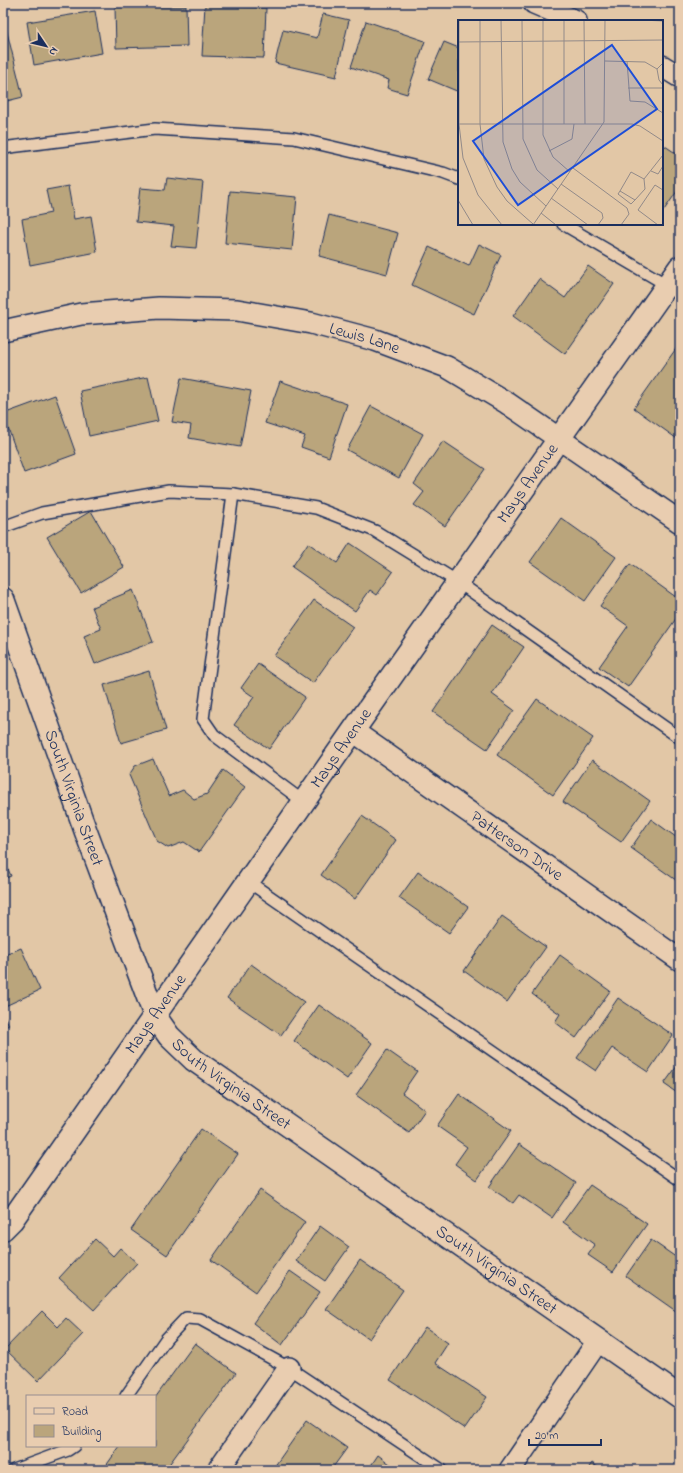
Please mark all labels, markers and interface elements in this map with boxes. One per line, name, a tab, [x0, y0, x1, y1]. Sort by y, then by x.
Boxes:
inset map	[458, 20, 663, 225]
north arrow	[26, 26, 66, 66]
text: N	[45, 44, 62, 59]
street label: Lewis Lane	[327, 316, 404, 361]
street label: Mays Avenue	[491, 438, 565, 528]
street label: Mays Avenue	[304, 703, 378, 793]
street label: South Virginia Street	[38, 726, 110, 870]
street label: Patterson Drive	[465, 805, 569, 887]
street label: Mays Avenue	[119, 968, 193, 1059]
street label: South Virginia Street	[165, 1032, 296, 1136]
street label: South Virginia Street	[431, 1219, 563, 1321]
legend	[26, 1395, 156, 1447]
text: Road	[62, 1403, 88, 1421]
scale bar	[529, 1421, 601, 1447]
text: Building	[61, 1423, 101, 1442]
text: 20 m	[535, 1427, 558, 1445]

